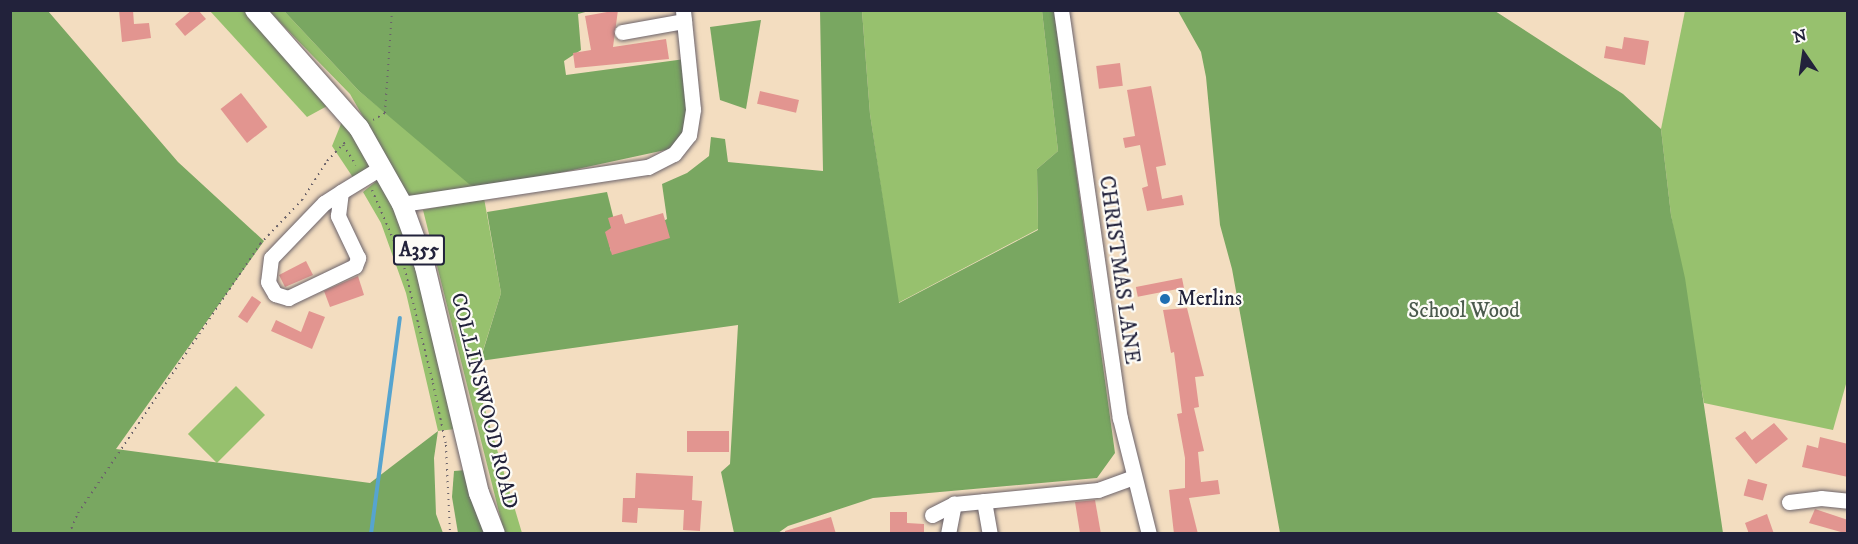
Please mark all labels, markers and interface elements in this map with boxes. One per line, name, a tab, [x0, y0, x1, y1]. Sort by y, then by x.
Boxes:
north arrow	[1774, 24, 1834, 84]
text: N	[1791, 25, 1809, 48]
street label: CHRISTMAS LANE	[1093, 174, 1145, 366]
road number: A355	[392, 233, 446, 267]
place label: Merlins	[1177, 286, 1242, 312]
street label: COLLINSWOOD ROAD	[445, 290, 523, 512]
marker: Merlins	[1158, 292, 1172, 306]
park label: School Wood	[1408, 298, 1520, 324]

